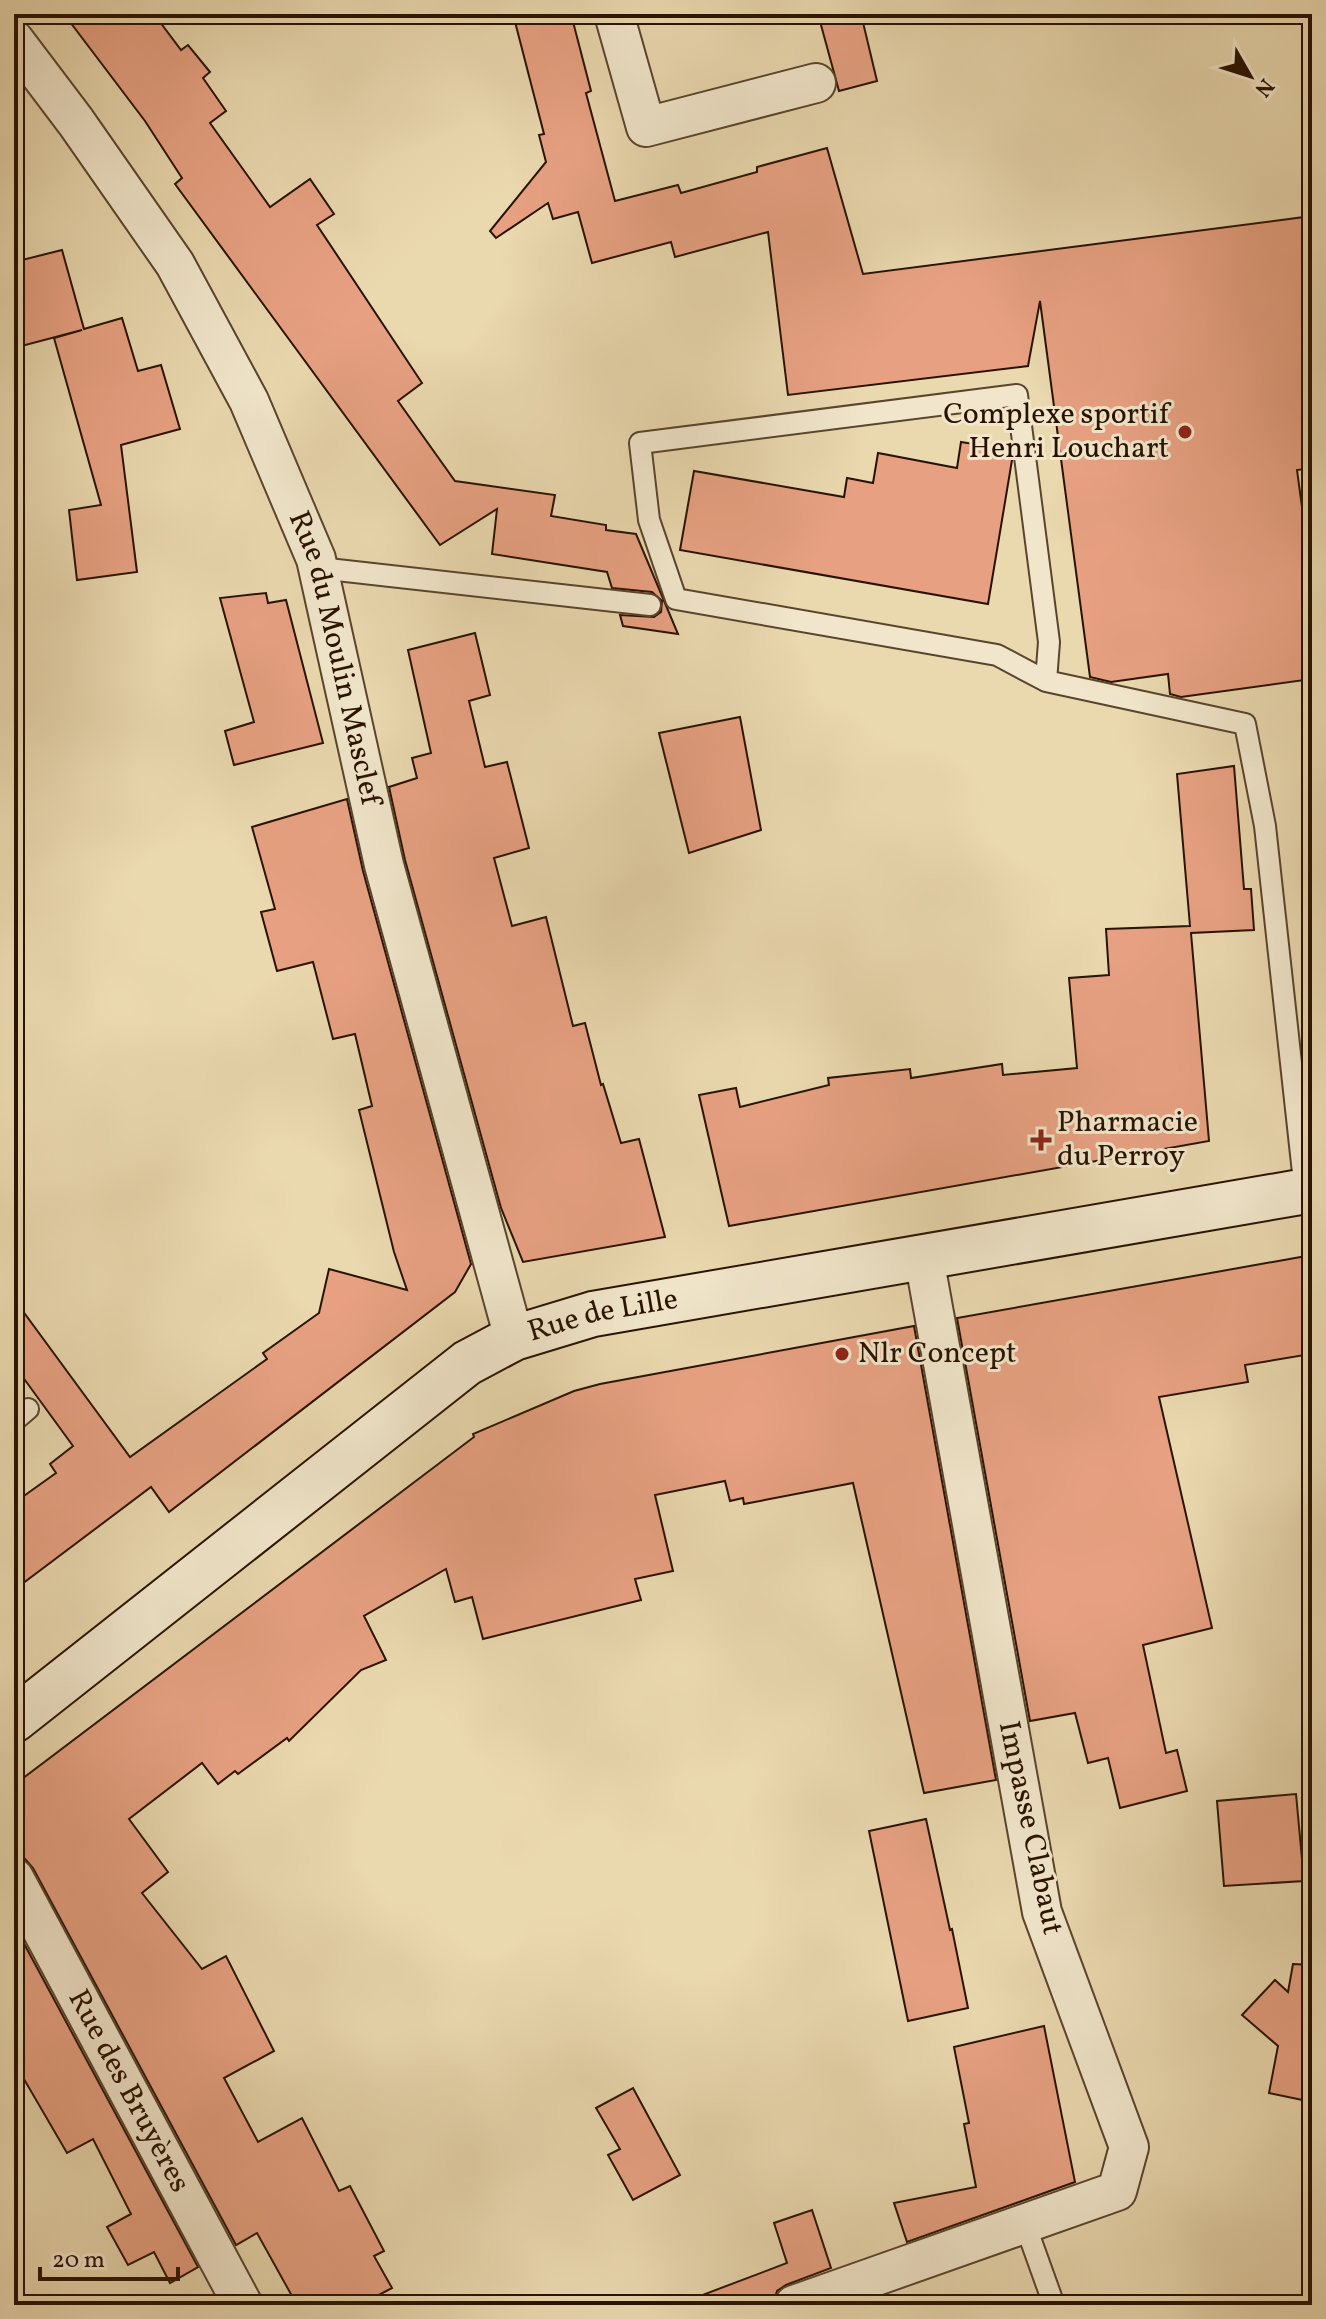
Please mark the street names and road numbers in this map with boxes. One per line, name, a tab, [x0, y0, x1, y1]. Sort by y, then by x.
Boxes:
street label: Rue du Moulin Masclef	[277, 505, 392, 812]
street label: Rue de Lille	[523, 1279, 681, 1354]
street label: Impasse Clabaut	[987, 1717, 1073, 1939]
street label: Rue des Bruyères	[57, 1982, 200, 2200]

